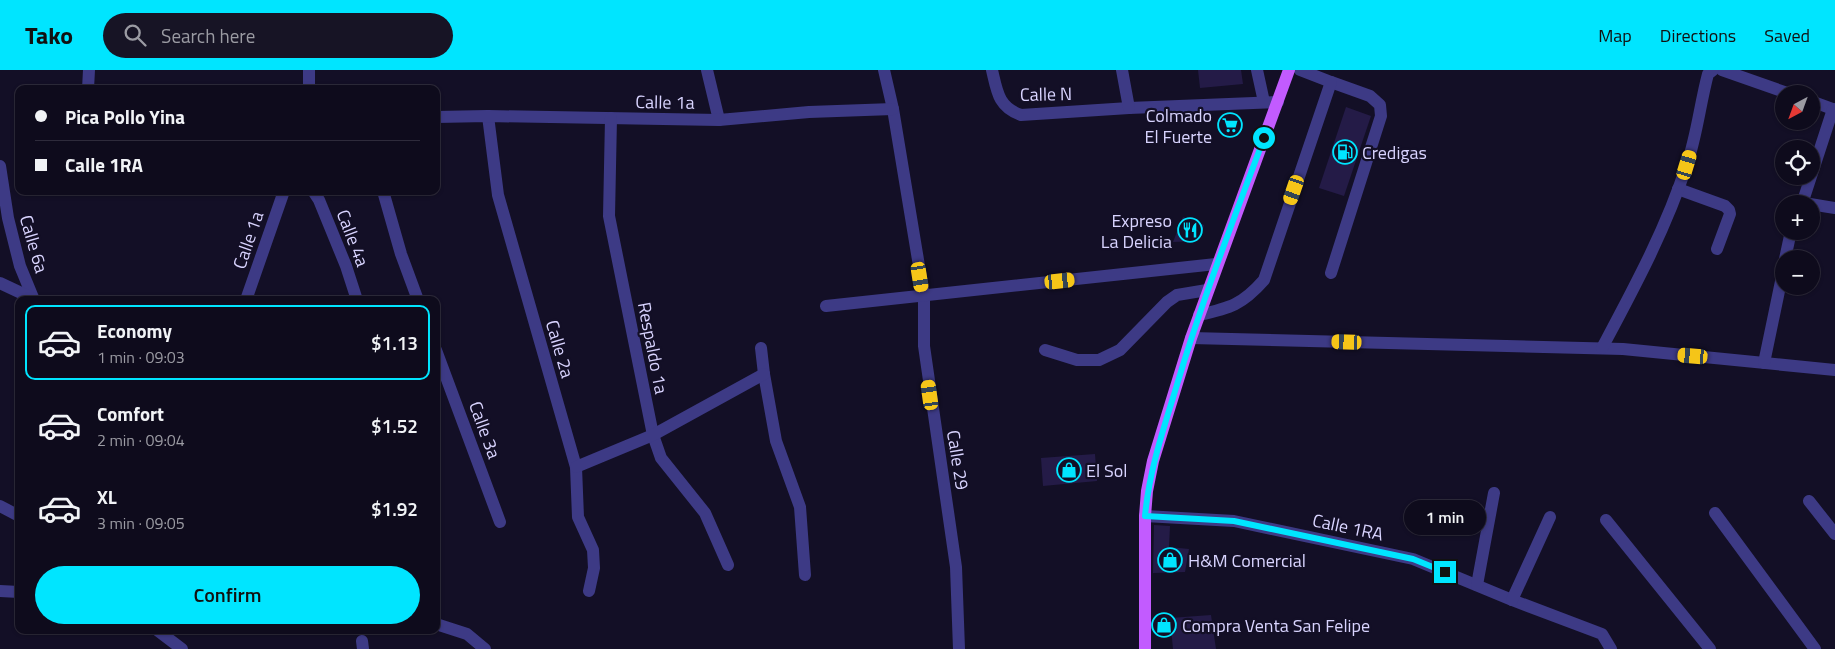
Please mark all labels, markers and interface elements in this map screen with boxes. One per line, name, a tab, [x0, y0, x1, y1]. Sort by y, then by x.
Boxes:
search box	[103, 13, 453, 58]
text: Tako	[25, 17, 73, 53]
icon: search	[121, 21, 149, 49]
text: Search here	[161, 21, 255, 50]
text: Map	[1598, 22, 1632, 49]
text: Directions	[1660, 22, 1736, 49]
text: Saved	[1764, 22, 1810, 49]
street label: Calle N	[1020, 80, 1072, 108]
north arrow	[1775, 85, 1820, 130]
map controls	[1775, 85, 1820, 295]
street label: Calle 1a	[635, 88, 695, 116]
text: Pica Pollo Yina	[65, 102, 185, 131]
place label: Colmado El Fuerte	[1145, 102, 1212, 150]
supermarket icon: Colmado El Fuerte	[1217, 112, 1243, 138]
route start	[1253, 127, 1275, 149]
fuel station icon: Credigas	[1332, 139, 1358, 165]
place label: Credigas	[1362, 139, 1427, 166]
button: locate	[1775, 140, 1820, 185]
car	[1675, 148, 1698, 182]
text: Calle 1RA	[65, 150, 143, 179]
car	[1282, 173, 1305, 207]
button: +	[1775, 195, 1820, 240]
street label: Calle 4a	[330, 205, 376, 271]
place label: Expreso La Delicia	[1101, 207, 1172, 255]
street label: Calle 1a	[226, 208, 270, 272]
street label: Calle 6a	[13, 212, 55, 276]
restaurant icon: Expreso La Delicia	[1177, 217, 1203, 243]
button: −	[1775, 250, 1820, 295]
car	[910, 261, 929, 293]
car	[1044, 272, 1075, 290]
street label: Respaldo 1a	[631, 300, 675, 396]
text: Economy	[97, 316, 172, 345]
street label: Calle 2a	[539, 317, 581, 381]
icon: car	[37, 320, 82, 365]
text: $1.13	[371, 328, 418, 357]
car	[1331, 334, 1362, 350]
text: 1 min · 09:03	[97, 345, 185, 369]
car	[1677, 347, 1708, 365]
car	[920, 379, 939, 411]
street label: Calle 3a	[462, 398, 508, 462]
text: Comfort	[97, 399, 164, 428]
icon: car	[37, 403, 82, 448]
text: $1.52	[371, 411, 418, 440]
text: 2 min · 09:04	[97, 428, 185, 452]
street label: Calle 29	[940, 428, 976, 492]
shop icon: El Sol	[1056, 457, 1082, 483]
place label: El Sol	[1086, 457, 1128, 484]
text: XL	[97, 482, 117, 511]
icon: car	[37, 486, 82, 531]
text: $1.92	[371, 494, 418, 523]
callout: 1 min	[1404, 500, 1486, 534]
text: 1 min	[1426, 505, 1464, 529]
street label: Calle 1RA	[1310, 506, 1386, 548]
text: 3 min · 09:05	[97, 511, 185, 535]
shop icon: H&M Comercial	[1157, 547, 1183, 573]
place label: H&M Comercial	[1188, 547, 1306, 574]
route end	[1434, 561, 1456, 583]
button: Confirm	[35, 566, 420, 624]
shop icon: Compra Venta San Felipe	[1151, 612, 1177, 638]
place label: Compra Venta San Felipe	[1182, 612, 1370, 639]

